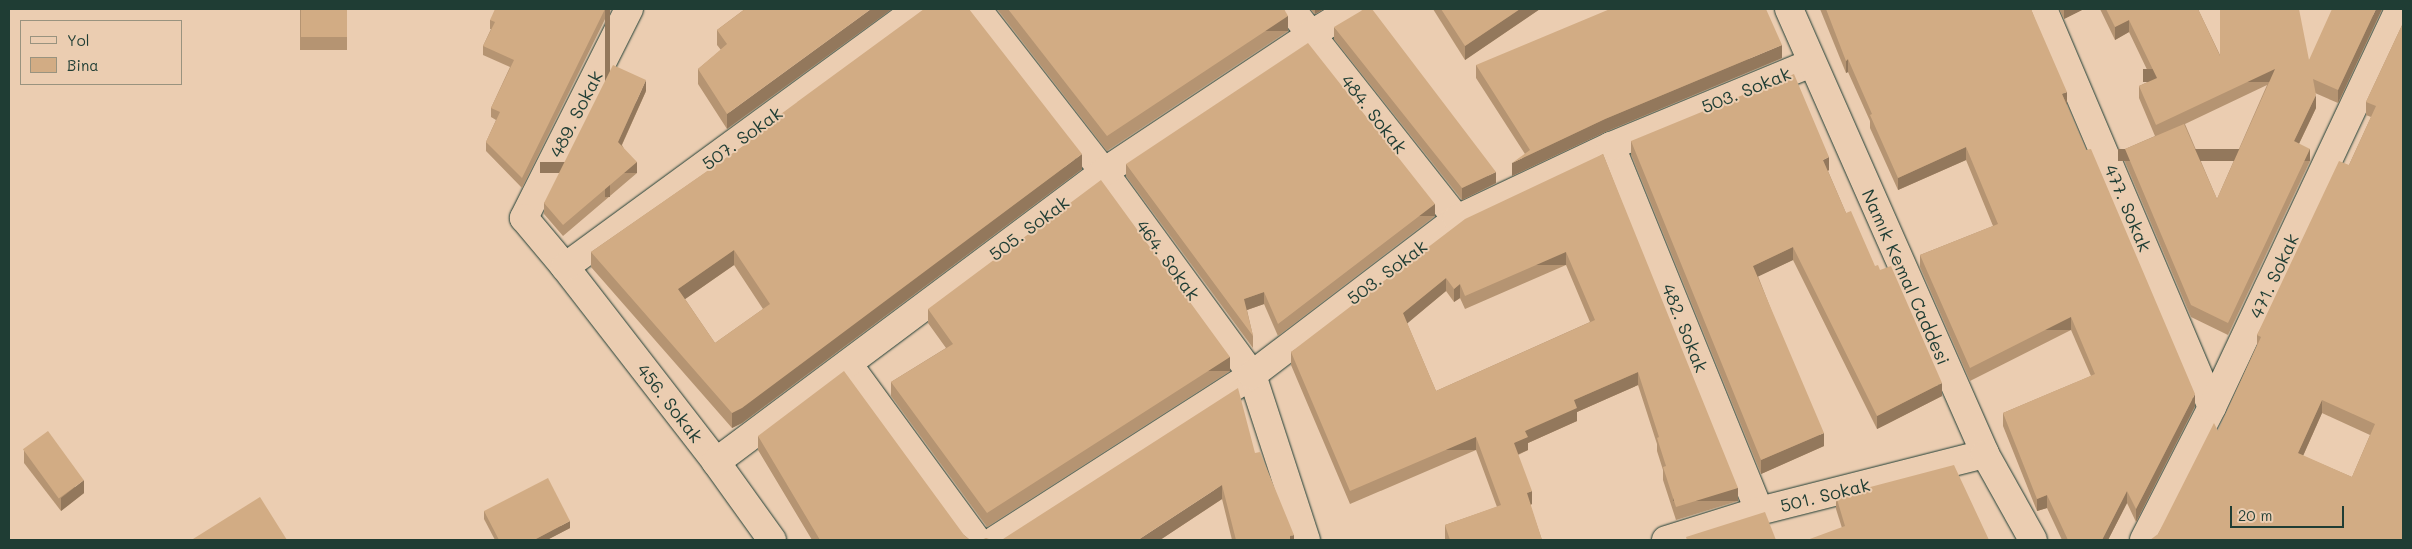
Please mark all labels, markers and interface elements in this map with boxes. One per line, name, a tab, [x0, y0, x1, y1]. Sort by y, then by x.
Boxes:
legend	[20, 20, 182, 85]
text: Yol	[67, 30, 90, 50]
text: Bina	[67, 55, 99, 75]
street label: 503. Sokak	[1698, 62, 1794, 118]
street label: 489. Sokak	[545, 67, 607, 161]
street label: 484. Sokak	[1336, 70, 1412, 158]
street label: 507. Sokak	[698, 102, 786, 174]
street label: 477. Sokak	[2100, 161, 2156, 255]
street label: Namık Kemal Caddesi	[1857, 186, 1955, 368]
street label: 505. Sokak	[985, 191, 1073, 265]
street label: 464. Sokak	[1132, 216, 1204, 304]
street label: 471. Sokak	[2245, 230, 2303, 322]
street label: 503. Sokak	[1343, 235, 1431, 309]
street label: 482. Sokak	[1657, 281, 1713, 375]
street label: 456. Sokak	[633, 359, 707, 447]
street label: 501. Sokak	[1778, 473, 1872, 517]
scale bar	[2232, 496, 2346, 528]
text: 20 m	[2238, 505, 2272, 525]

